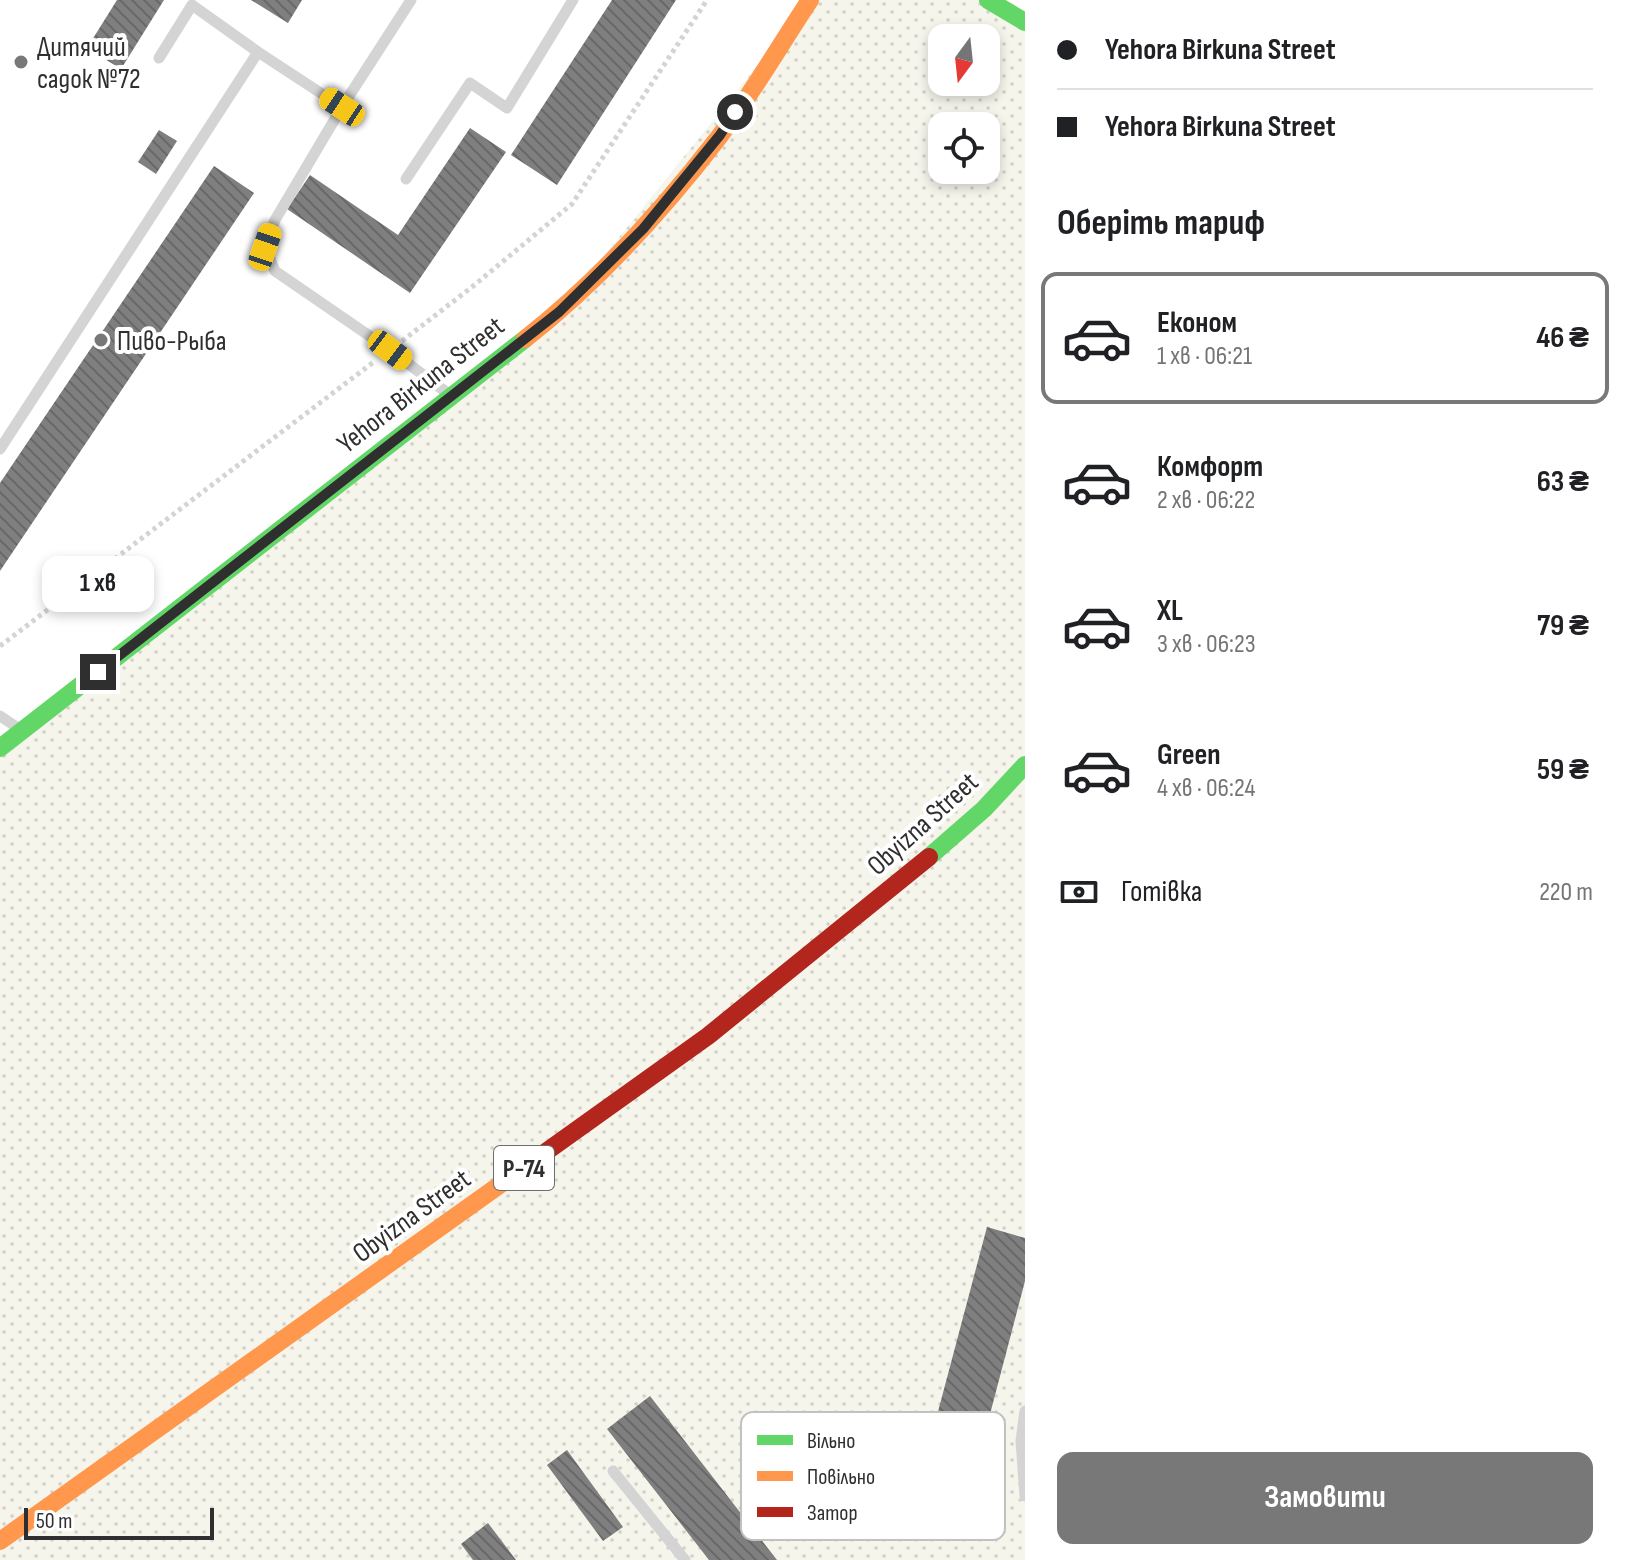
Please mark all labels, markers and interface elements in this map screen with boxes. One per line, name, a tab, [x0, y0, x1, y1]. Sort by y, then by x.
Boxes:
north arrow	[928, 24, 1000, 96]
map controls	[928, 24, 1000, 184]
place label: Дитячий садок №72	[37, 31, 141, 96]
text: Yehora Birkuna Street	[1105, 32, 1336, 68]
marker: Дитячий садок №72	[12, 53, 30, 71]
car	[315, 84, 369, 130]
route start	[717, 94, 753, 130]
text: Yehora Birkuna Street	[1105, 109, 1336, 145]
button: locate	[928, 112, 1000, 184]
text: Оберіть тариф	[1057, 202, 1265, 245]
car	[246, 220, 284, 274]
icon: car	[1061, 302, 1133, 374]
text: Економ	[1157, 305, 1237, 341]
street label: Yehora Birkuna Street	[331, 310, 511, 460]
text: 46 ₴	[1536, 320, 1589, 356]
place label: Пиво-Рыба	[117, 325, 227, 358]
car	[364, 326, 416, 374]
marker: Пиво-Рыба	[92, 331, 110, 349]
text: 1 хв · 06:21	[1157, 341, 1252, 372]
icon: car	[1061, 446, 1133, 518]
text: Комфорт	[1157, 449, 1263, 485]
text: 63 ₴	[1537, 464, 1589, 500]
text: 2 хв · 06:22	[1157, 485, 1255, 516]
callout: 1 хв	[42, 556, 154, 612]
text: 1 хв	[80, 568, 116, 599]
icon: car	[1061, 590, 1133, 662]
text: XL	[1157, 593, 1183, 629]
text: 79 ₴	[1537, 608, 1589, 644]
text: 3 хв · 06:23	[1157, 629, 1256, 660]
route end	[80, 654, 116, 690]
icon: car	[1061, 734, 1133, 806]
text: Green	[1157, 737, 1221, 773]
text: 59 ₴	[1537, 752, 1589, 788]
street label: Obyizna Street	[861, 766, 985, 882]
text: 4 хв · 06:24	[1157, 773, 1255, 804]
icon: cash	[1057, 870, 1101, 914]
text: Готівка	[1121, 874, 1202, 910]
text: 220 m	[1539, 877, 1593, 908]
road number: Р-74	[494, 1146, 554, 1190]
street label: Obyizna Street	[347, 1162, 477, 1270]
legend	[741, 1412, 1005, 1540]
text: Вільно	[807, 1428, 855, 1455]
button: Замовити	[1057, 1452, 1593, 1544]
text: Повільно	[807, 1464, 875, 1491]
text: Затор	[807, 1500, 858, 1527]
scale bar	[24, 1504, 214, 1540]
text: 50 m	[36, 1508, 72, 1535]

